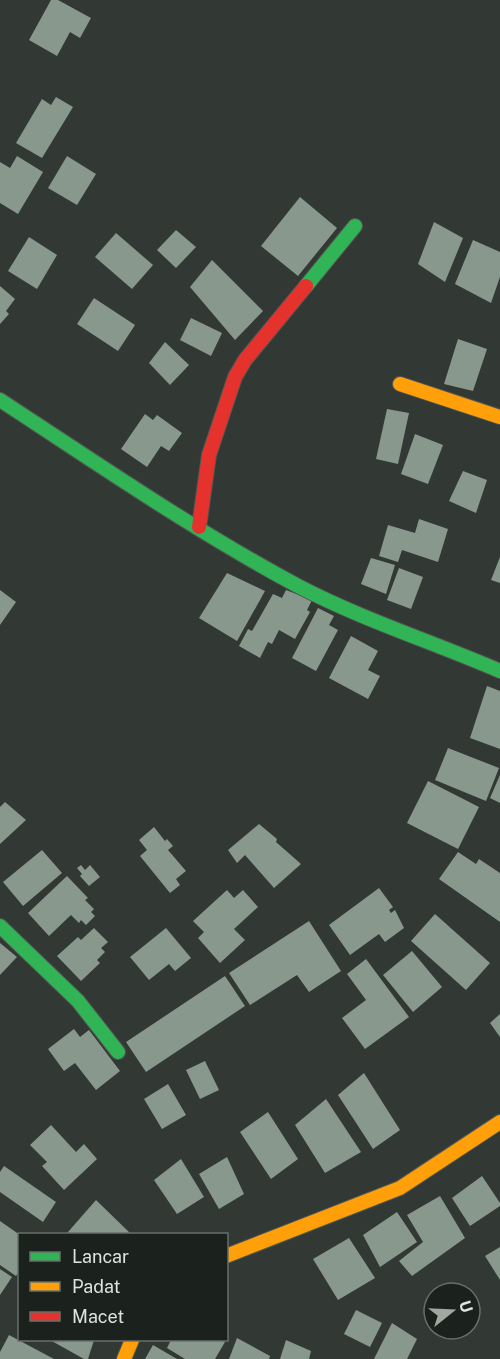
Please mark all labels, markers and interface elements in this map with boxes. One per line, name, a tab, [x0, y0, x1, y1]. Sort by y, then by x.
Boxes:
legend	[18, 1233, 228, 1341]
text: Lancar	[72, 1246, 129, 1267]
text: Padat	[72, 1276, 121, 1297]
north arrow	[422, 1281, 482, 1341]
text: U	[455, 1298, 477, 1315]
text: Macet	[72, 1306, 124, 1327]

